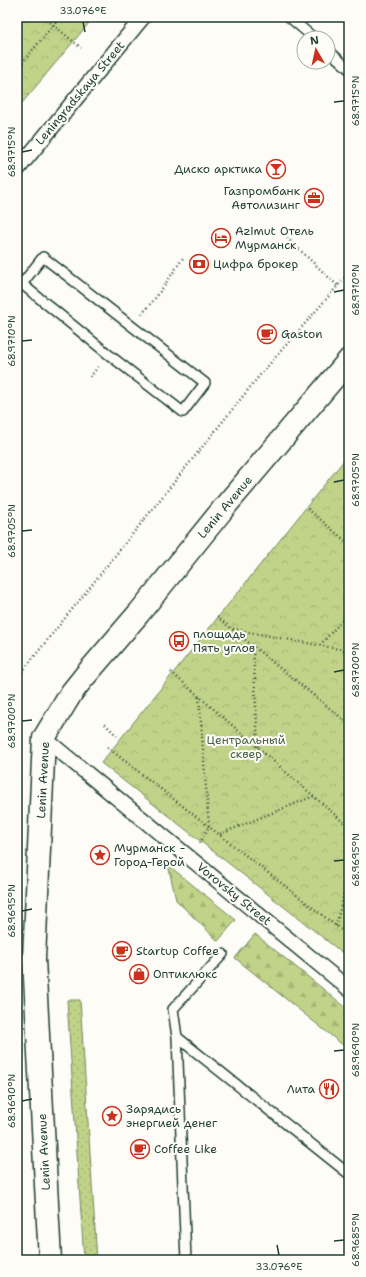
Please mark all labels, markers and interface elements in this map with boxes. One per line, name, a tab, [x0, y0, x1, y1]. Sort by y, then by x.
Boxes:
text: 33.076°E	[60, 4, 106, 17]
north arrow	[296, 30, 336, 70]
text: N	[309, 32, 320, 49]
street label: Leningradskaya Street	[32, 38, 128, 148]
text: 68.9715°N	[349, 76, 362, 126]
text: 68.9715°N	[5, 127, 18, 177]
bar icon: Диско арктика	[265, 158, 287, 180]
place label: Диско арктика	[174, 161, 263, 177]
place label: Газпромбанк Автолизинг	[224, 183, 301, 213]
office icon: Газпромбанк Автолизинг	[303, 187, 325, 209]
place label: Azimut Отель Мурманск	[235, 223, 314, 253]
hotel icon: Azimut Отель Мурманск	[210, 227, 232, 249]
bank icon: Цифра брокер	[188, 253, 210, 275]
place label: Цифра брокер	[213, 256, 298, 272]
text: 68.9710°N	[349, 264, 362, 316]
text: 68.9710°N	[5, 315, 18, 367]
cafe icon: Gaston	[256, 323, 278, 345]
place label: Gaston	[281, 326, 323, 342]
text: 68.9705°N	[349, 453, 362, 507]
street label: Lenin Avenue	[194, 472, 256, 542]
text: 68.9705°N	[5, 504, 18, 558]
place label: площадь Пять углов	[193, 626, 255, 656]
bus stop icon: площадь Пять углов	[168, 630, 190, 652]
text: 68.9700°N	[349, 643, 362, 697]
text: 68.9700°N	[5, 694, 18, 748]
park label: Центральный сквер	[206, 732, 286, 762]
street label: Lenin Avenue	[33, 741, 53, 819]
text: 68.9695°N	[349, 833, 362, 887]
place label: Мурманск - Город-Герой	[114, 840, 185, 870]
place icon: Мурманск - Город-Герой	[89, 844, 111, 866]
street label: Vorovsky Street	[193, 859, 275, 929]
text: 68.9695°N	[5, 884, 18, 938]
cafe icon: Startup Coffee	[111, 940, 133, 962]
place label: Startup Coffee	[136, 943, 219, 959]
shop icon: Оптиклюкс	[128, 963, 150, 985]
place label: Оптиклюкс	[153, 966, 217, 982]
text: 68.9690°N	[349, 1023, 362, 1077]
text: 68.9690°N	[5, 1074, 18, 1128]
restaurant icon: Лита	[318, 1078, 340, 1100]
place label: Лита	[287, 1081, 316, 1097]
place label: Зарядись энергией денег	[126, 1101, 218, 1131]
place icon: Зарядись энергией денег	[101, 1105, 123, 1127]
street label: Lenin Avenue	[34, 1113, 54, 1191]
cafe icon: Coffee Like	[129, 1138, 151, 1160]
place label: Coffee Like	[154, 1141, 217, 1157]
text: 68.9685°N	[349, 1213, 362, 1267]
text: 33.076°E	[256, 1260, 302, 1273]

